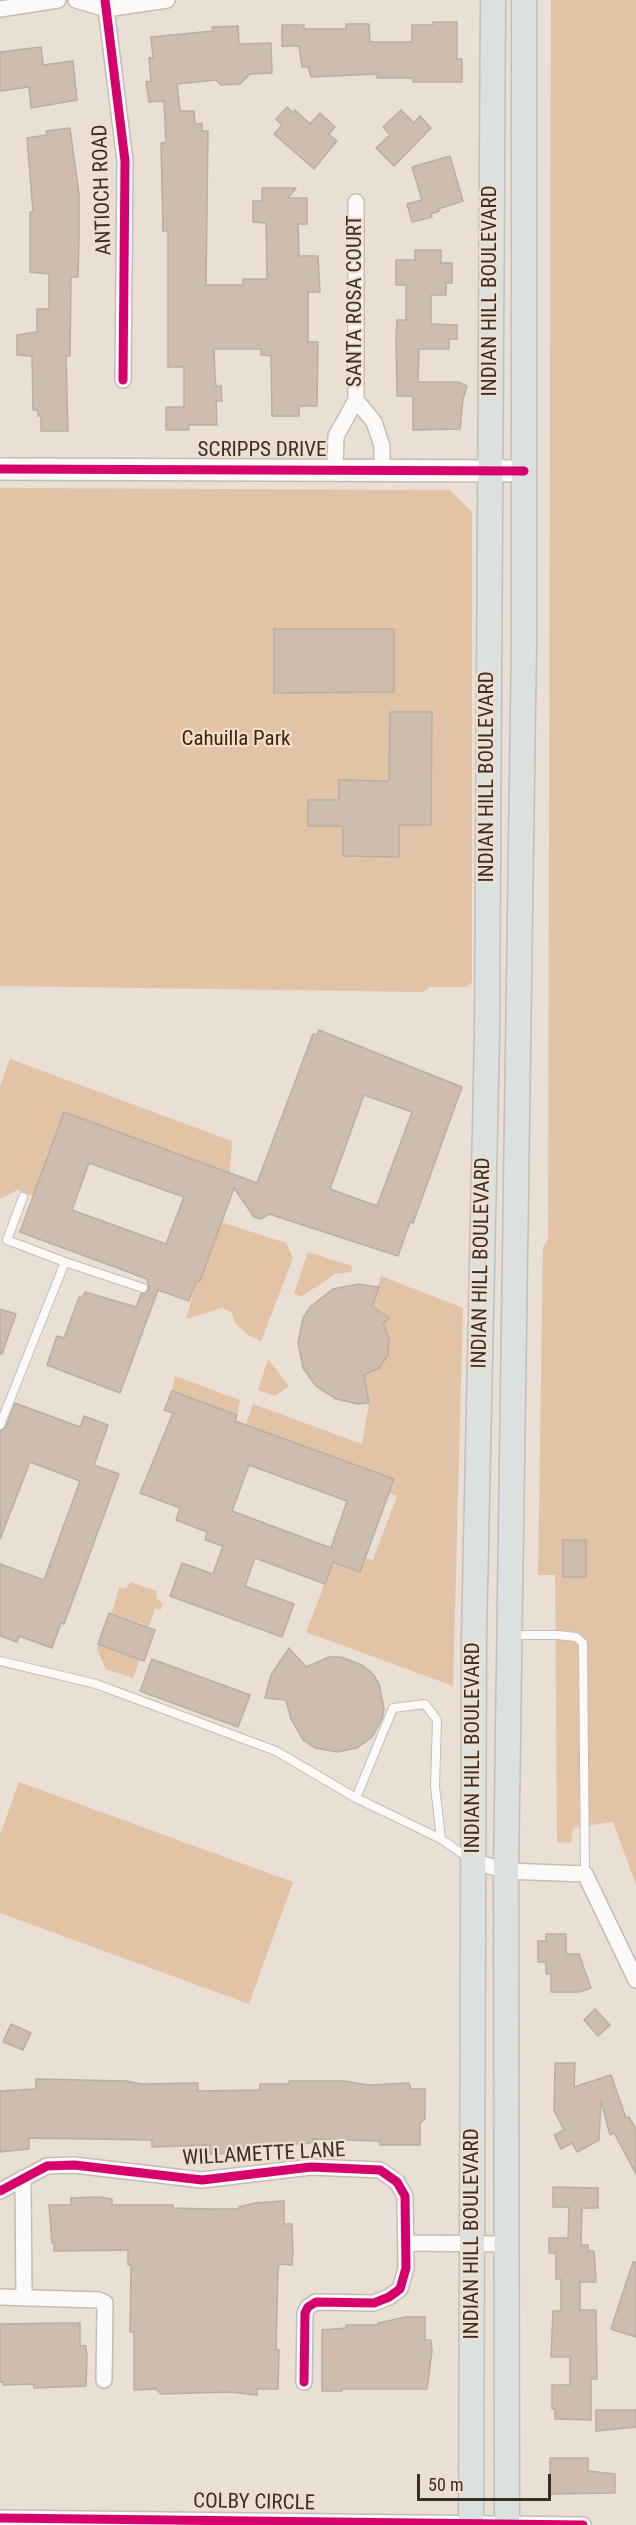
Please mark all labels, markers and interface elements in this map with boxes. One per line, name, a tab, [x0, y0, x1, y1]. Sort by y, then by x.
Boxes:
street label: ANTIOCH ROAD	[88, 124, 118, 256]
street label: INDIAN HILL BOULEVARD	[478, 185, 504, 397]
street label: SANTA ROSA COURT	[343, 215, 369, 387]
street label: SCRIPPS DRIVE	[198, 438, 326, 464]
street label: INDIAN HILL BOULEVARD	[475, 671, 501, 883]
park label: Cahuilla Park	[181, 727, 291, 753]
street label: INDIAN HILL BOULEVARD	[468, 1157, 496, 1369]
street label: INDIAN HILL BOULEVARD	[461, 1642, 487, 1854]
street label: INDIAN HILL BOULEVARD	[460, 2128, 486, 2340]
street label: WILLAMETTE LANE	[182, 2138, 346, 2172]
scale bar	[420, 2462, 554, 2500]
text: 50 m	[428, 2474, 463, 2495]
street label: COLBY CIRCLE	[193, 2489, 315, 2517]

